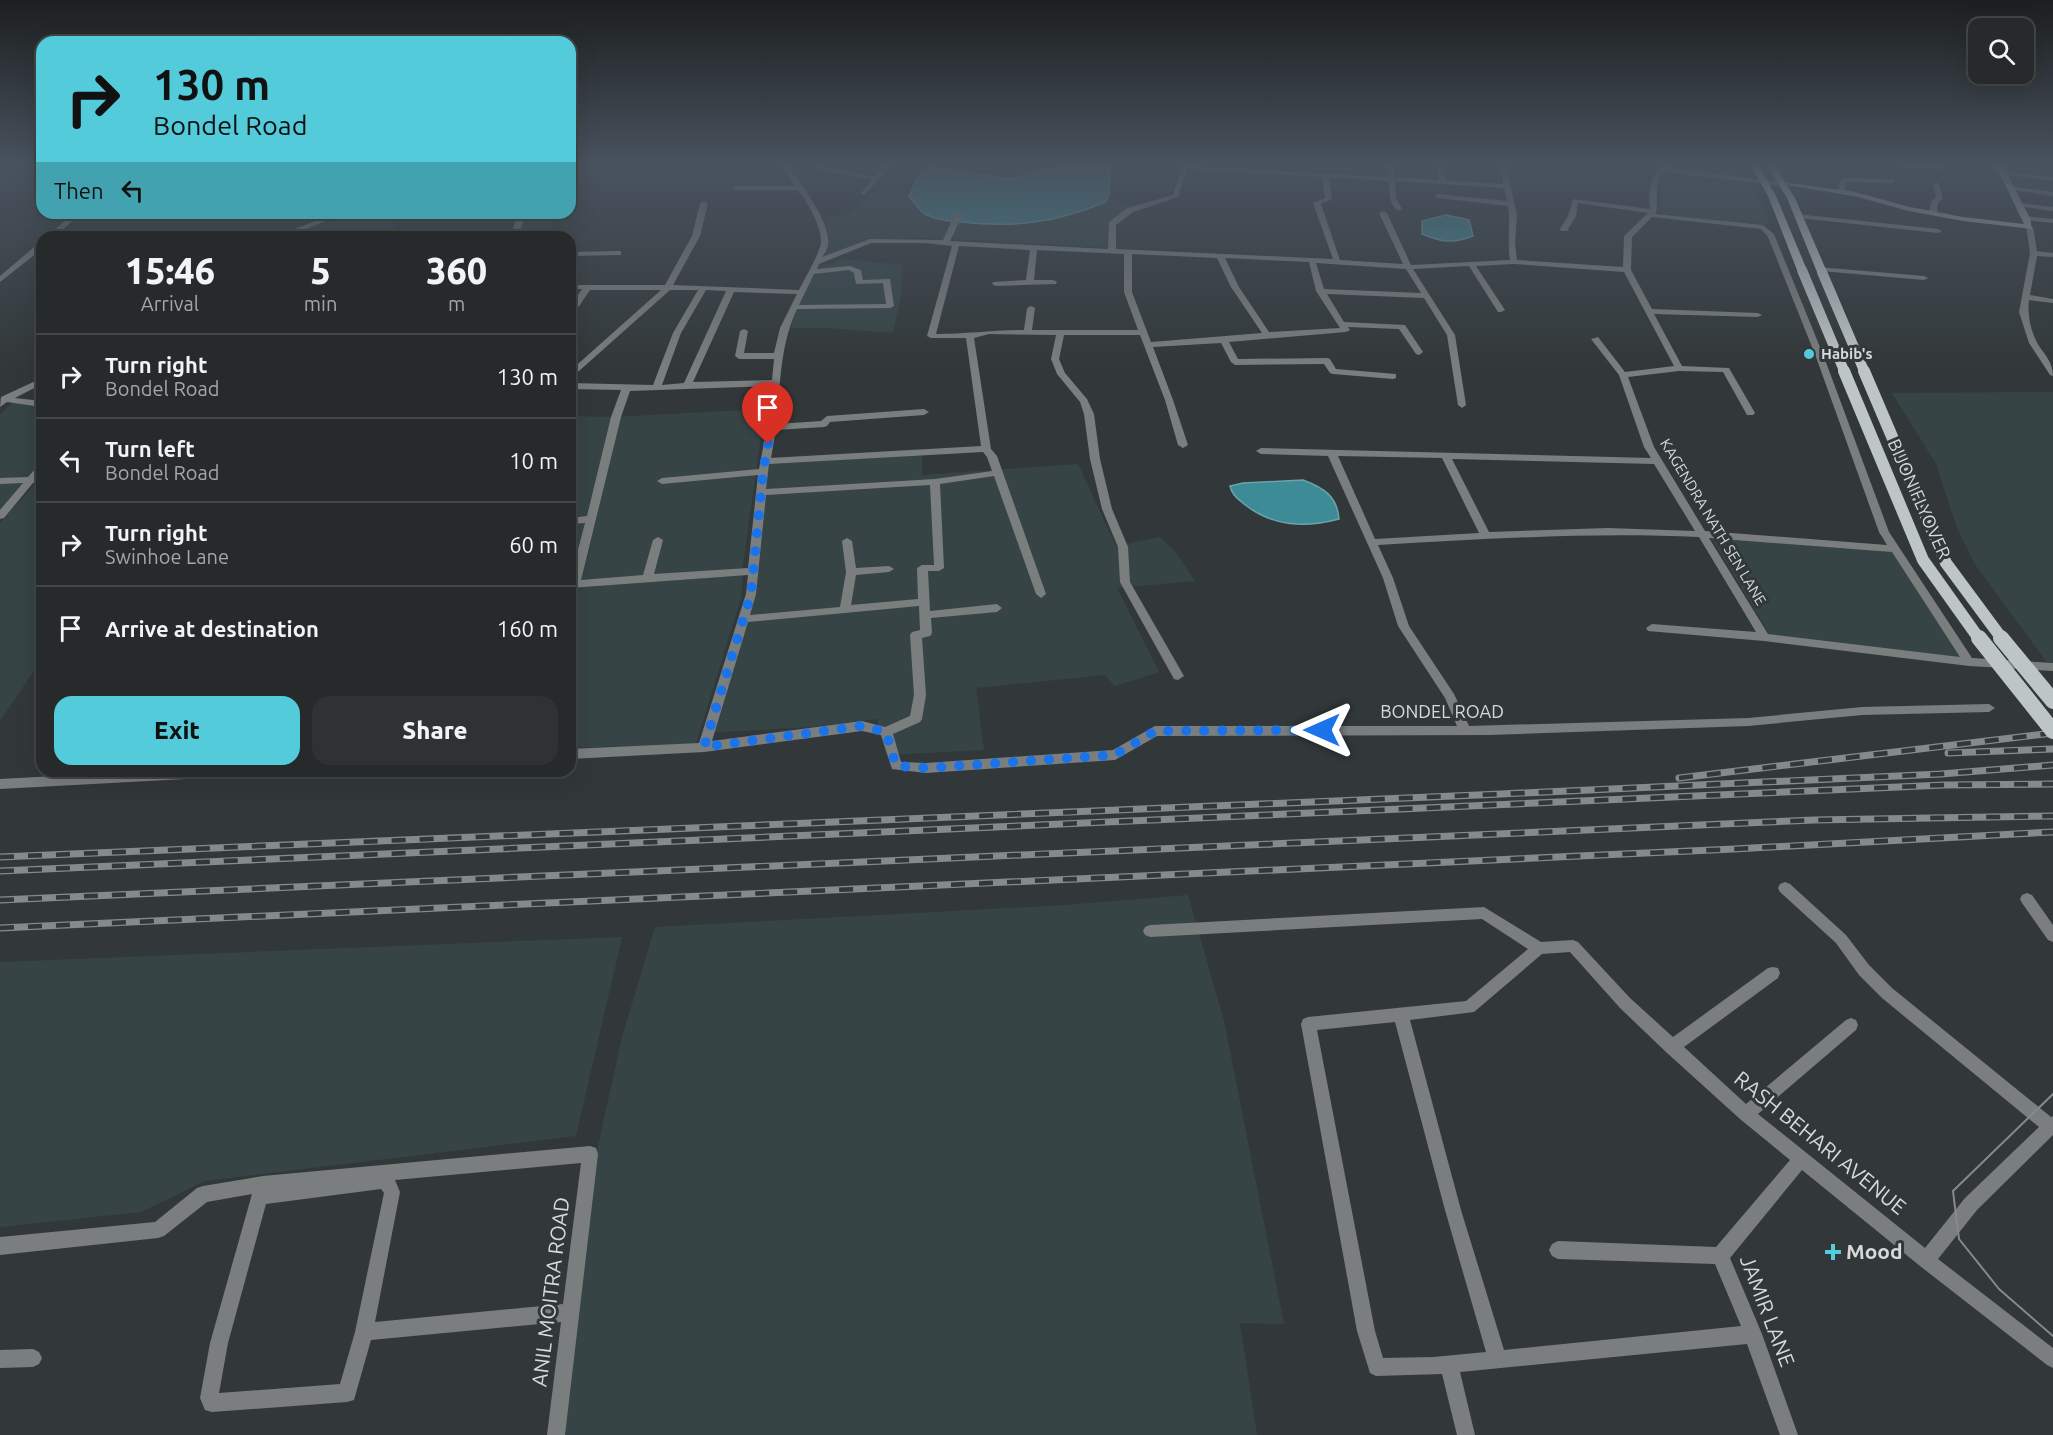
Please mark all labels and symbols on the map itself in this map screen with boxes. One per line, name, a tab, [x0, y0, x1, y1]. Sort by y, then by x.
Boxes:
place label: Habib's	[1821, 345, 1873, 362]
marker: Habib's	[1802, 347, 1816, 361]
pin	[742, 382, 793, 444]
street label: KAGENDRA NATH SEN LANE	[1657, 435, 1770, 608]
street label: BIJON FLYOVER	[1885, 436, 1955, 562]
position arrow	[1290, 698, 1354, 762]
street label: BONDEL ROAD	[1380, 701, 1504, 721]
street label: RASH BEHARI AVENUE	[1730, 1066, 1911, 1219]
street label: ANIL MOITRA ROAD	[526, 1196, 574, 1388]
place label: Mood	[1846, 1239, 1903, 1263]
marker: Mood	[1824, 1243, 1842, 1261]
street label: JAMIR LANE	[1736, 1252, 1800, 1370]

